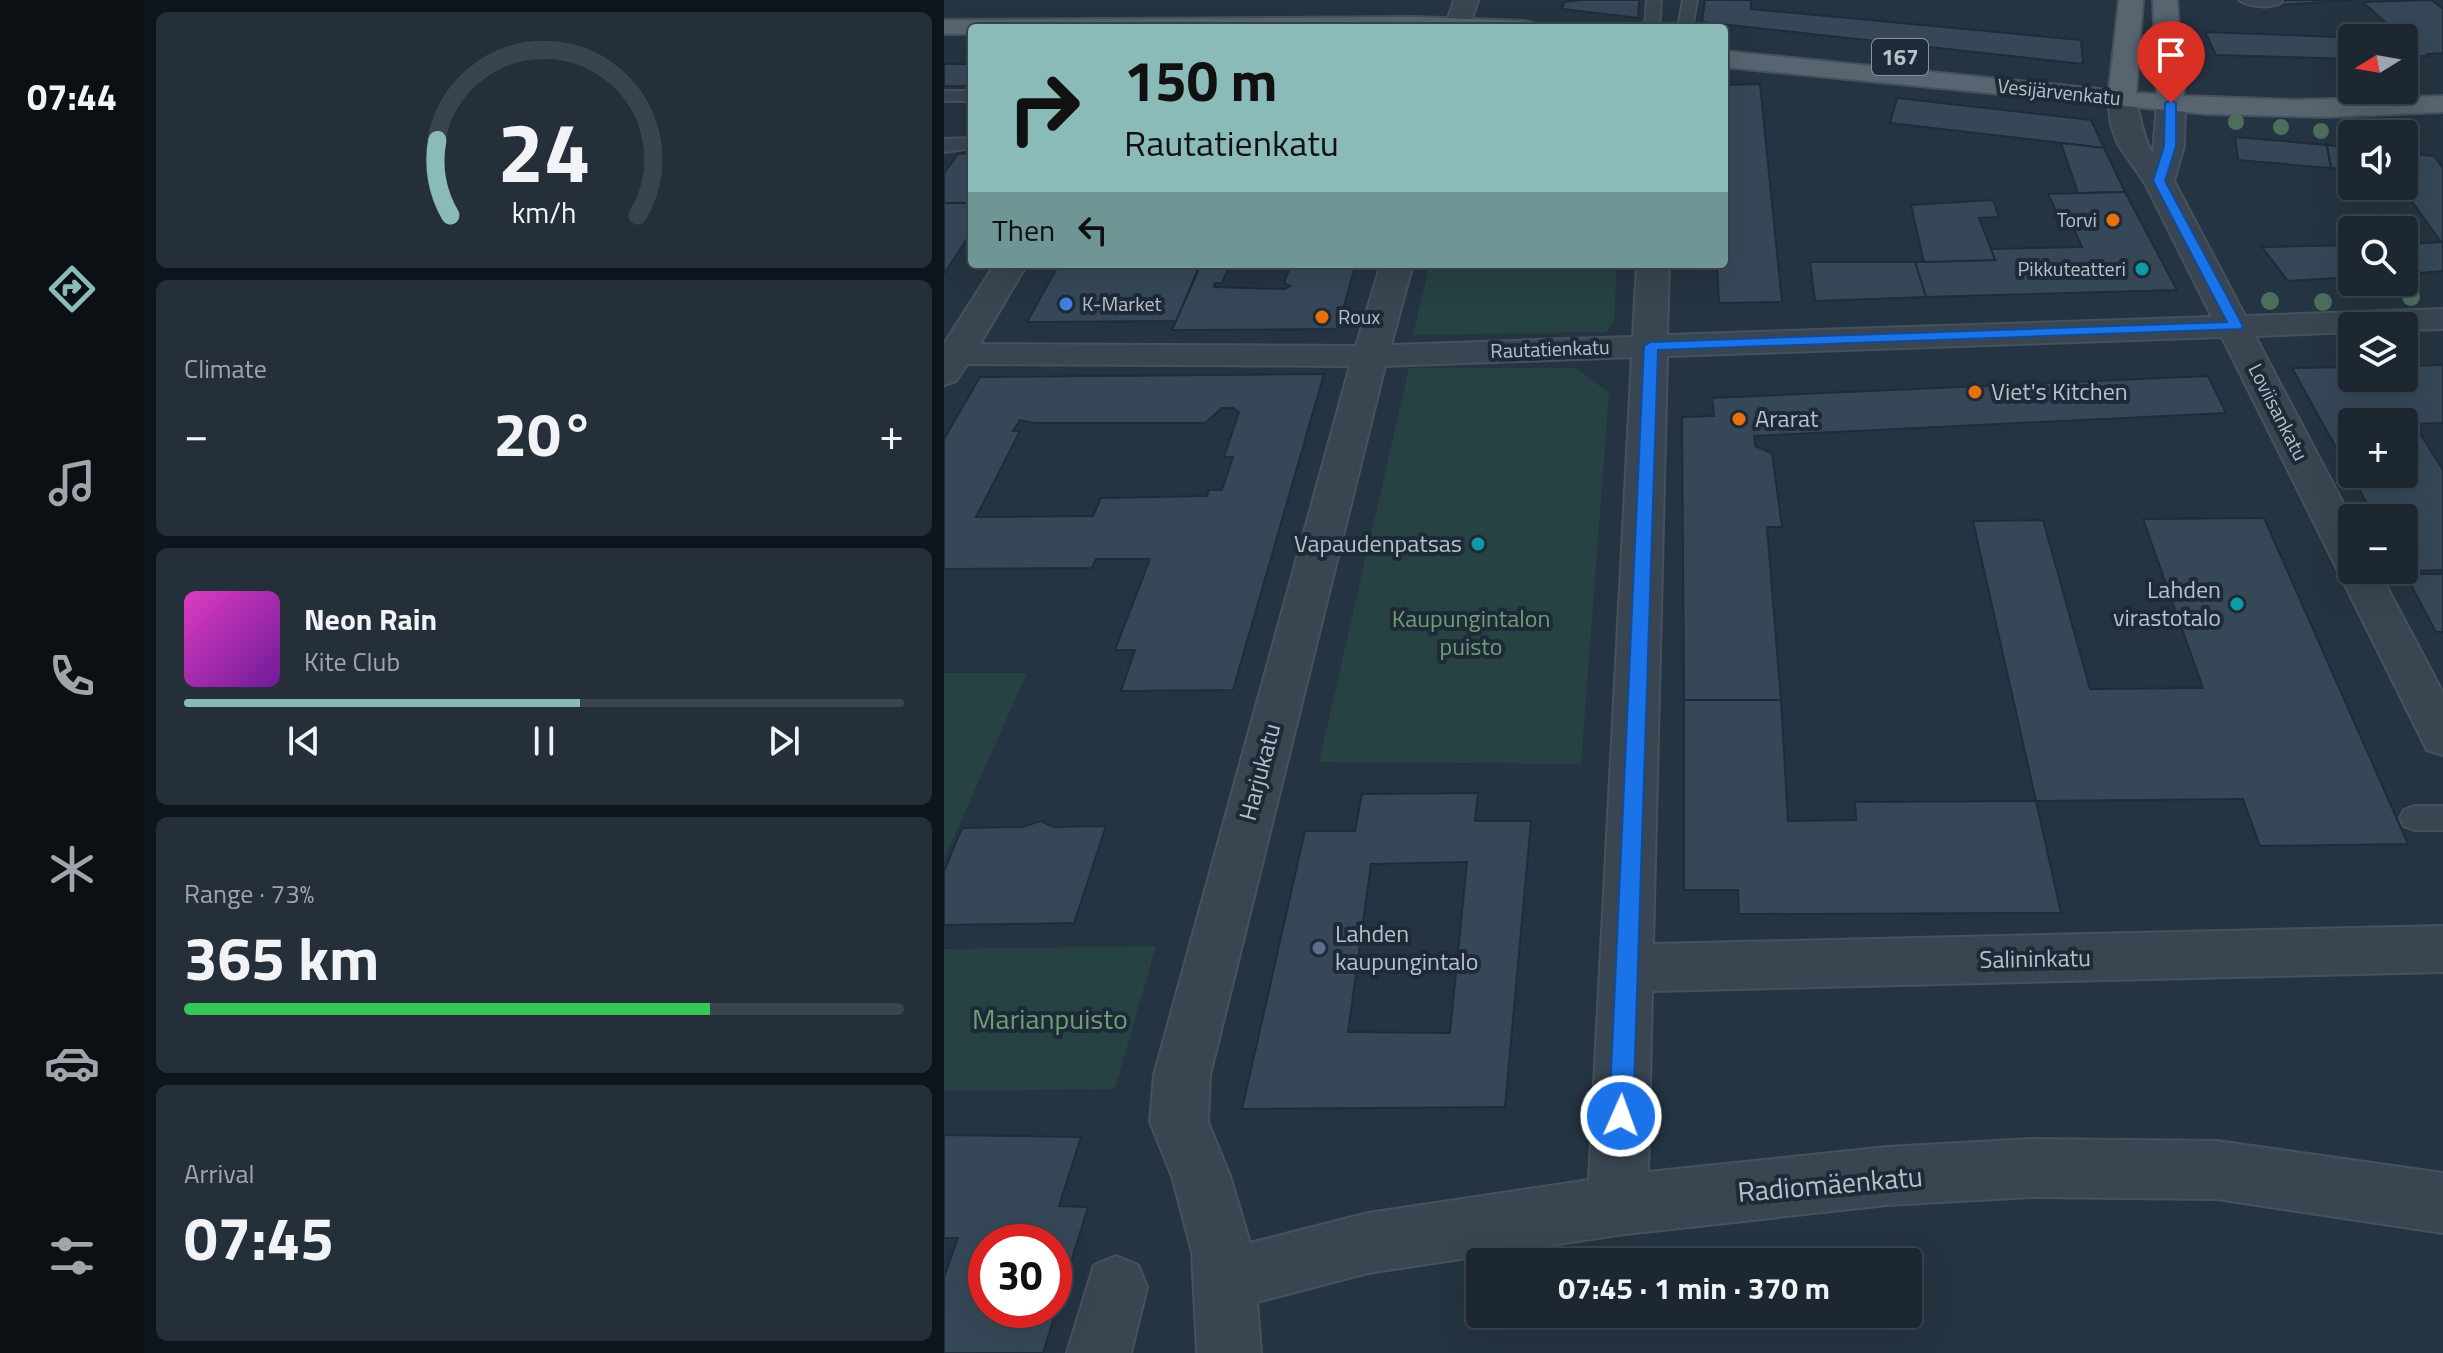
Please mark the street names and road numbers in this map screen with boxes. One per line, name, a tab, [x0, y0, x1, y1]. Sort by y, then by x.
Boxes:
road number: 167	[1872, 39, 1928, 75]
street label: Vesijärvenkatu	[1996, 70, 2122, 113]
street label: Rautatienkatu	[1490, 331, 1610, 366]
street label: Loviisankatu	[2241, 358, 2316, 466]
street label: Harjukatu	[1229, 719, 1289, 824]
street label: Salininkatu	[1979, 939, 2091, 977]
street label: Radiomäenkatu	[1736, 1154, 1924, 1213]

